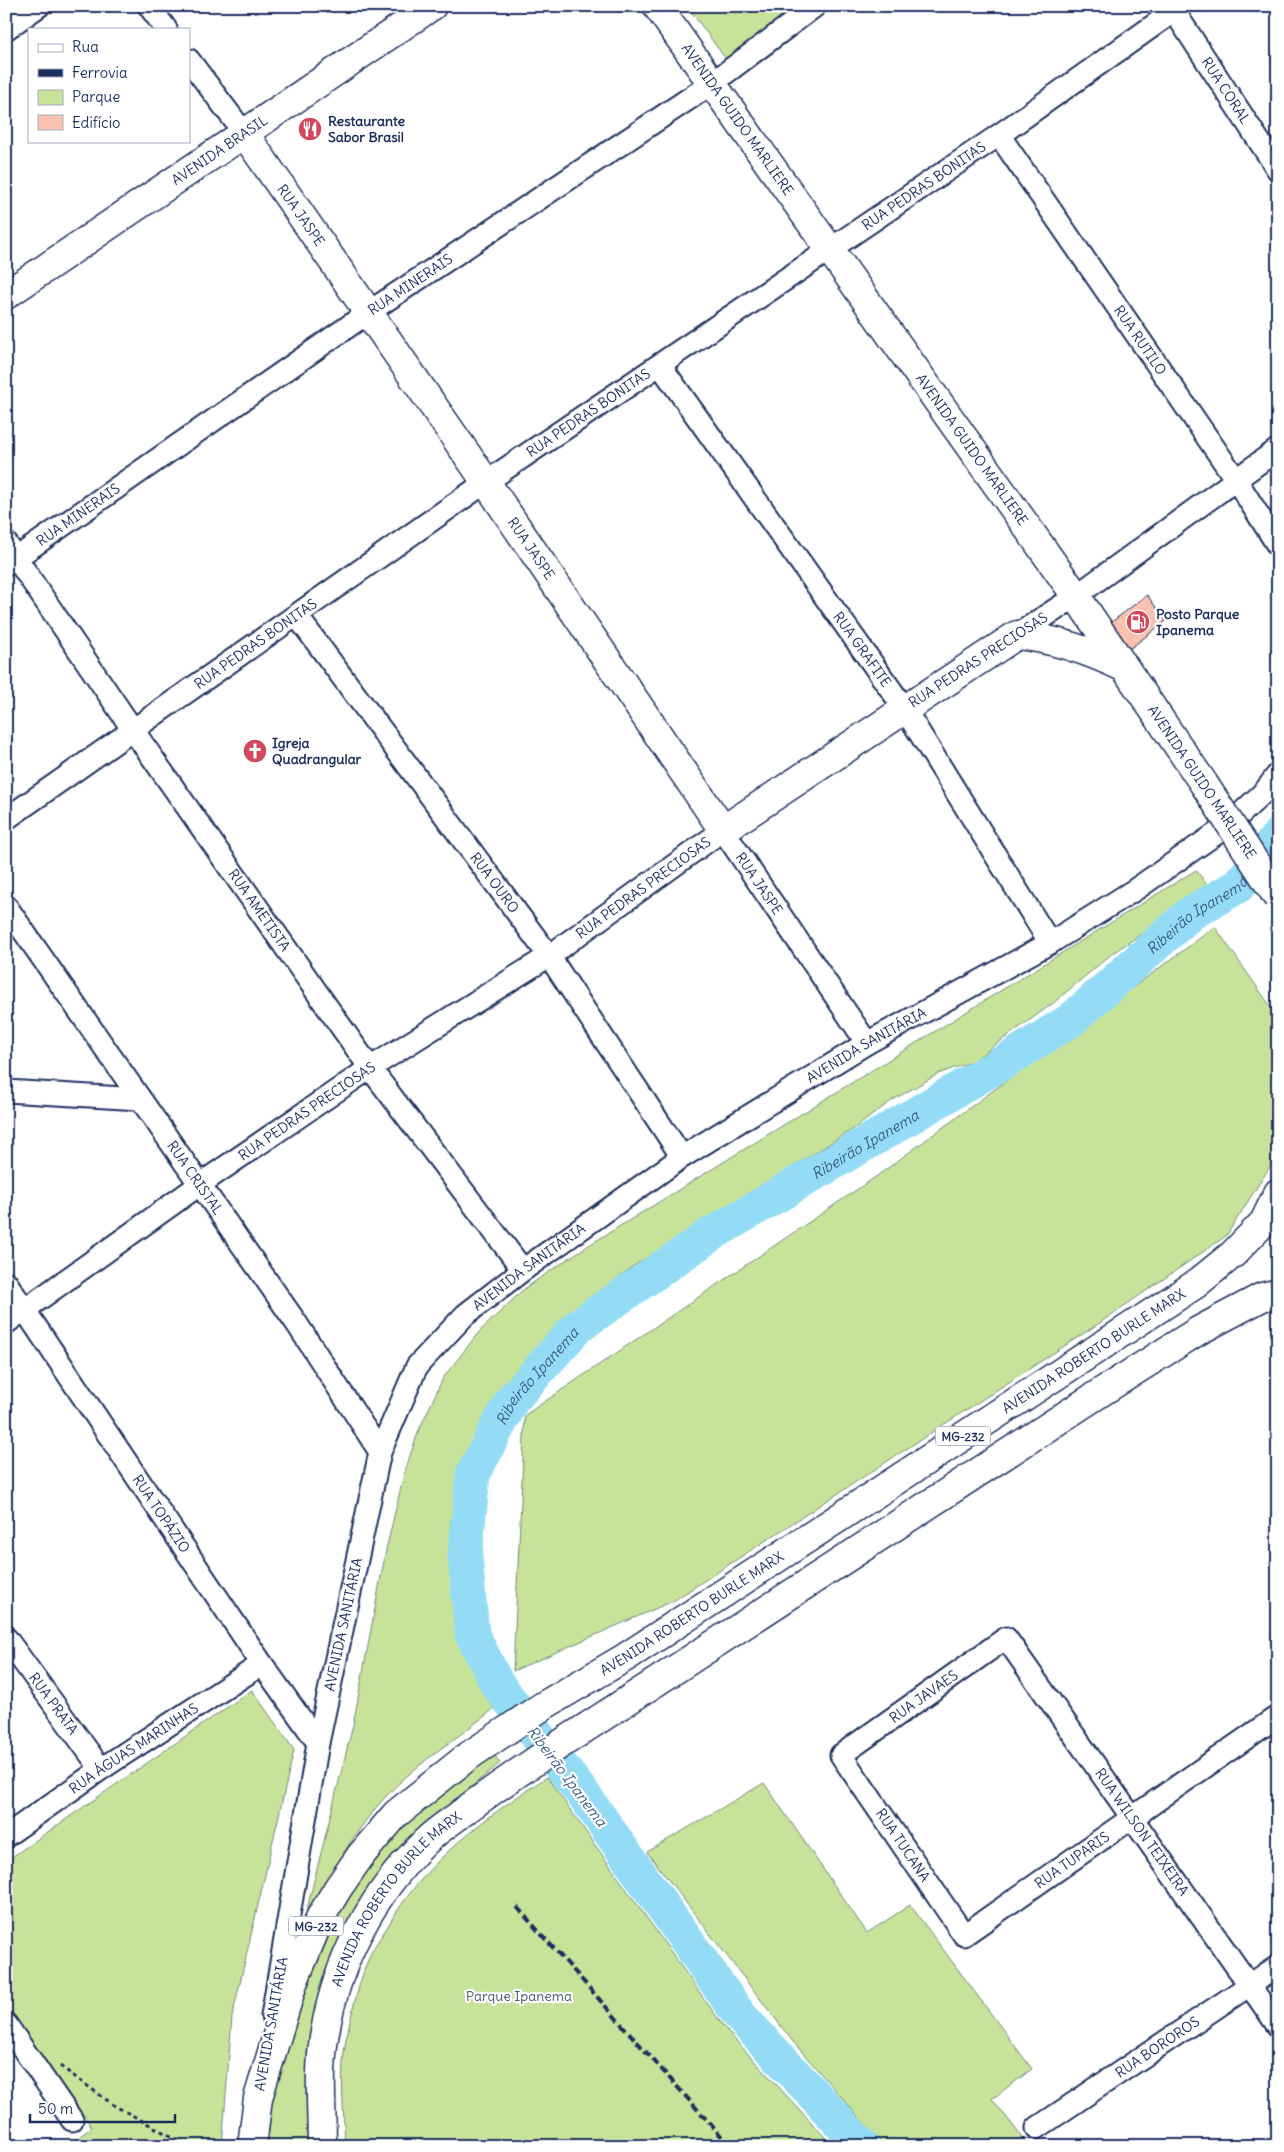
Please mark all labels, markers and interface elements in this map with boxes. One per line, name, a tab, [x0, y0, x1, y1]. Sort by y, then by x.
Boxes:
legend	[28, 28, 190, 142]
text: Rua	[72, 37, 99, 56]
street label: AVENIDA GUIDO MARLIERE	[677, 40, 797, 199]
street label: RUA CORAL	[1198, 54, 1255, 128]
text: Ferrovia	[72, 63, 128, 82]
text: Parque	[72, 87, 120, 106]
street label: AVENIDA BRASIL	[168, 111, 271, 189]
place label: Restaurante Sabor Brasil	[328, 112, 405, 146]
text: Edifício	[72, 113, 120, 132]
restaurant icon: Restaurante Sabor Brasil	[297, 116, 323, 142]
street label: RUA PEDRAS BONITAS	[858, 137, 989, 234]
street label: RUA JASPE	[273, 181, 329, 250]
street label: RUA MINERAIS	[364, 250, 456, 319]
street label: RUA RUTILO	[1110, 302, 1170, 379]
street label: RUA PEDRAS BONITAS	[523, 364, 654, 461]
street label: AVENIDA GUIDO MARLIERE	[912, 370, 1032, 529]
street label: RUA MINERAIS	[33, 479, 124, 550]
street label: RUA JASPE	[504, 514, 559, 583]
street label: RUA PEDRAS BONITAS	[191, 594, 321, 693]
place label: Posto Parque Ipanema	[1156, 605, 1240, 639]
street label: RUA GRAFITE	[829, 608, 895, 691]
street label: RUA PEDRAS PRECIOSAS	[905, 608, 1051, 712]
fuel station icon: Posto Parque Ipanema	[1125, 609, 1151, 635]
street label: AVENIDA GUIDO MARLIERE	[1144, 702, 1260, 862]
place label: Igreja Quadrangular	[272, 734, 362, 768]
church icon: Igreja Quadrangular	[242, 738, 268, 764]
street label: RUA PEDRAS PRECIOSAS	[572, 833, 714, 943]
street label: RUA OURO	[466, 849, 523, 917]
street label: RUA JASPE	[732, 849, 787, 918]
street label: RUA AMETISTA	[224, 865, 294, 955]
water label: Ribeirão Ipanema	[1142, 871, 1252, 958]
street label: AVENIDA SANITÁRIA	[803, 1003, 929, 1087]
street label: RUA PEDRAS PRECIOSAS	[235, 1058, 379, 1164]
water label: Ribeirão Ipanema	[808, 1104, 923, 1183]
street label: RUA CRISTAL	[163, 1137, 227, 1218]
street label: AVENIDA SANITÁRIA	[469, 1219, 589, 1315]
street label: AVENIDA ROBERTO BURLE MARX	[999, 1284, 1189, 1417]
water label: Ribeirão Ipanema	[491, 1322, 583, 1428]
road number: MG-232	[936, 1426, 990, 1445]
street label: RUA TOPÁZIO	[129, 1471, 194, 1556]
street label: AVENIDA ROBERTO BURLE MARX	[597, 1547, 787, 1679]
street label: AVENIDA SANITÁRIA	[320, 1556, 366, 1693]
street label: RUA JAVAES	[886, 1666, 961, 1727]
street label: RUA PRATA	[25, 1669, 82, 1738]
street label: RUA ÁGUAS MARINHAS	[66, 1699, 202, 1798]
water label: Ribeirão Ipanema	[523, 1722, 612, 1831]
street label: RUA WILSON TEIXEIRA	[1091, 1765, 1193, 1899]
street label: RUA TUCANA	[872, 1805, 934, 1885]
street label: AVENIDA ROBERTO BURLE MARX	[327, 1807, 465, 1989]
street label: RUA TUPARIS	[1031, 1827, 1113, 1892]
road number: MG-232	[288, 1916, 344, 1935]
street label: AVENIDA SANITÁRIA	[250, 1956, 292, 2092]
park label: Parque Ipanema	[466, 1987, 572, 2005]
street label: RUA BOROROS	[1112, 2012, 1203, 2082]
scale bar	[30, 2092, 175, 2124]
text: 50 m	[38, 2099, 73, 2118]

